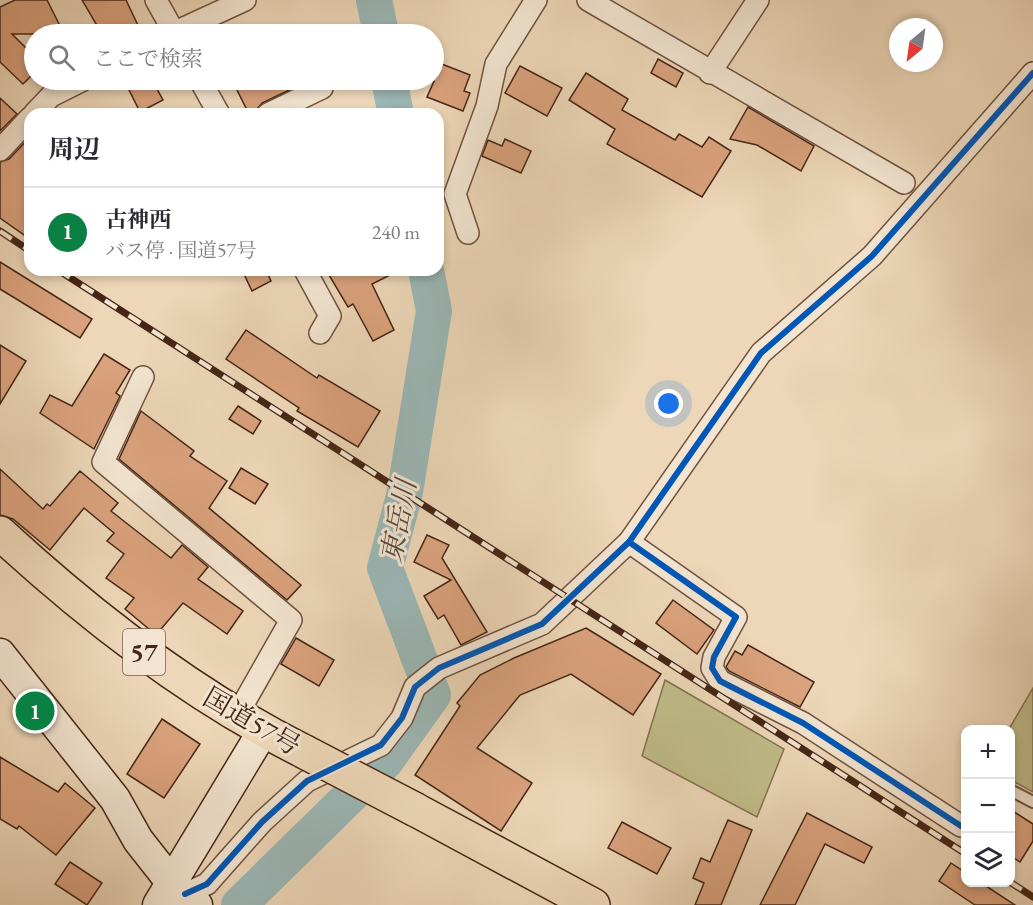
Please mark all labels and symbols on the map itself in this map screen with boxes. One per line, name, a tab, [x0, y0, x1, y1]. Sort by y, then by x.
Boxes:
north arrow	[889, 18, 943, 72]
your location	[654, 389, 683, 418]
water label: 東岳川	[372, 473, 424, 566]
road number: 57	[123, 629, 165, 675]
street label: 国道57号	[197, 679, 307, 763]
pin: 1	[15, 688, 54, 734]

